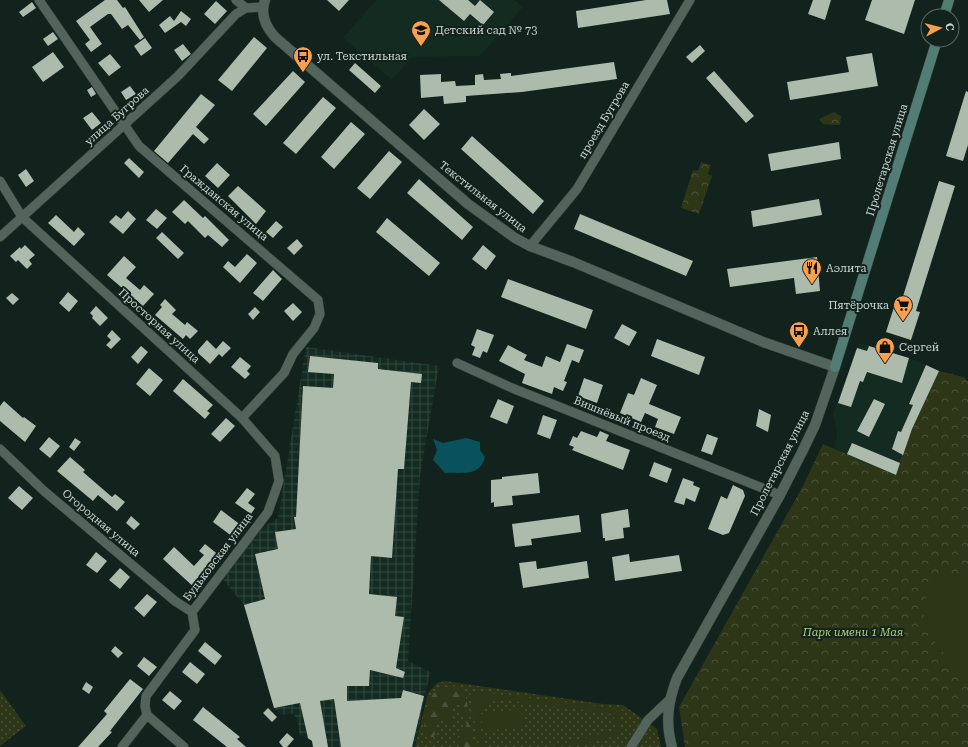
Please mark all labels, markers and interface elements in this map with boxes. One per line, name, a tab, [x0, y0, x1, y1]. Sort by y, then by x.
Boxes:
north arrow	[920, 8, 960, 48]
school or university icon: Детский сад № 73	[410, 19, 432, 47]
text: С	[943, 22, 956, 32]
place label: Детский сад № 73	[435, 24, 537, 37]
bus stop icon: ул. Текстильная	[292, 45, 314, 73]
place label: ул. Текстильная	[317, 50, 407, 63]
street label: проезд Бугрова	[576, 79, 632, 161]
street label: улица Бугрова	[82, 84, 152, 148]
street label: Пролетарская улица	[864, 102, 910, 218]
street label: Текстильная улица	[437, 159, 529, 235]
street label: Гражданская улица	[177, 162, 271, 244]
restaurant icon: Аэлита	[801, 257, 823, 285]
place label: Аэлита	[826, 262, 866, 275]
street label: Просторная улица	[116, 286, 202, 366]
supermarket icon: Пятёрочка	[892, 294, 914, 322]
place label: Пятёрочка	[828, 299, 889, 312]
bus stop icon: Аллея	[788, 320, 810, 348]
place label: Аллея	[813, 325, 847, 338]
shop icon: Сергей	[874, 336, 896, 364]
place label: Сергей	[899, 341, 939, 354]
street label: Вишнёвый проезд	[572, 394, 672, 444]
street label: Пролетарская улица	[748, 408, 812, 518]
street label: Огородная улица	[59, 487, 143, 559]
street label: Будьковская улица	[181, 510, 255, 604]
park label: Парк имени 1 Мая	[802, 626, 904, 639]

